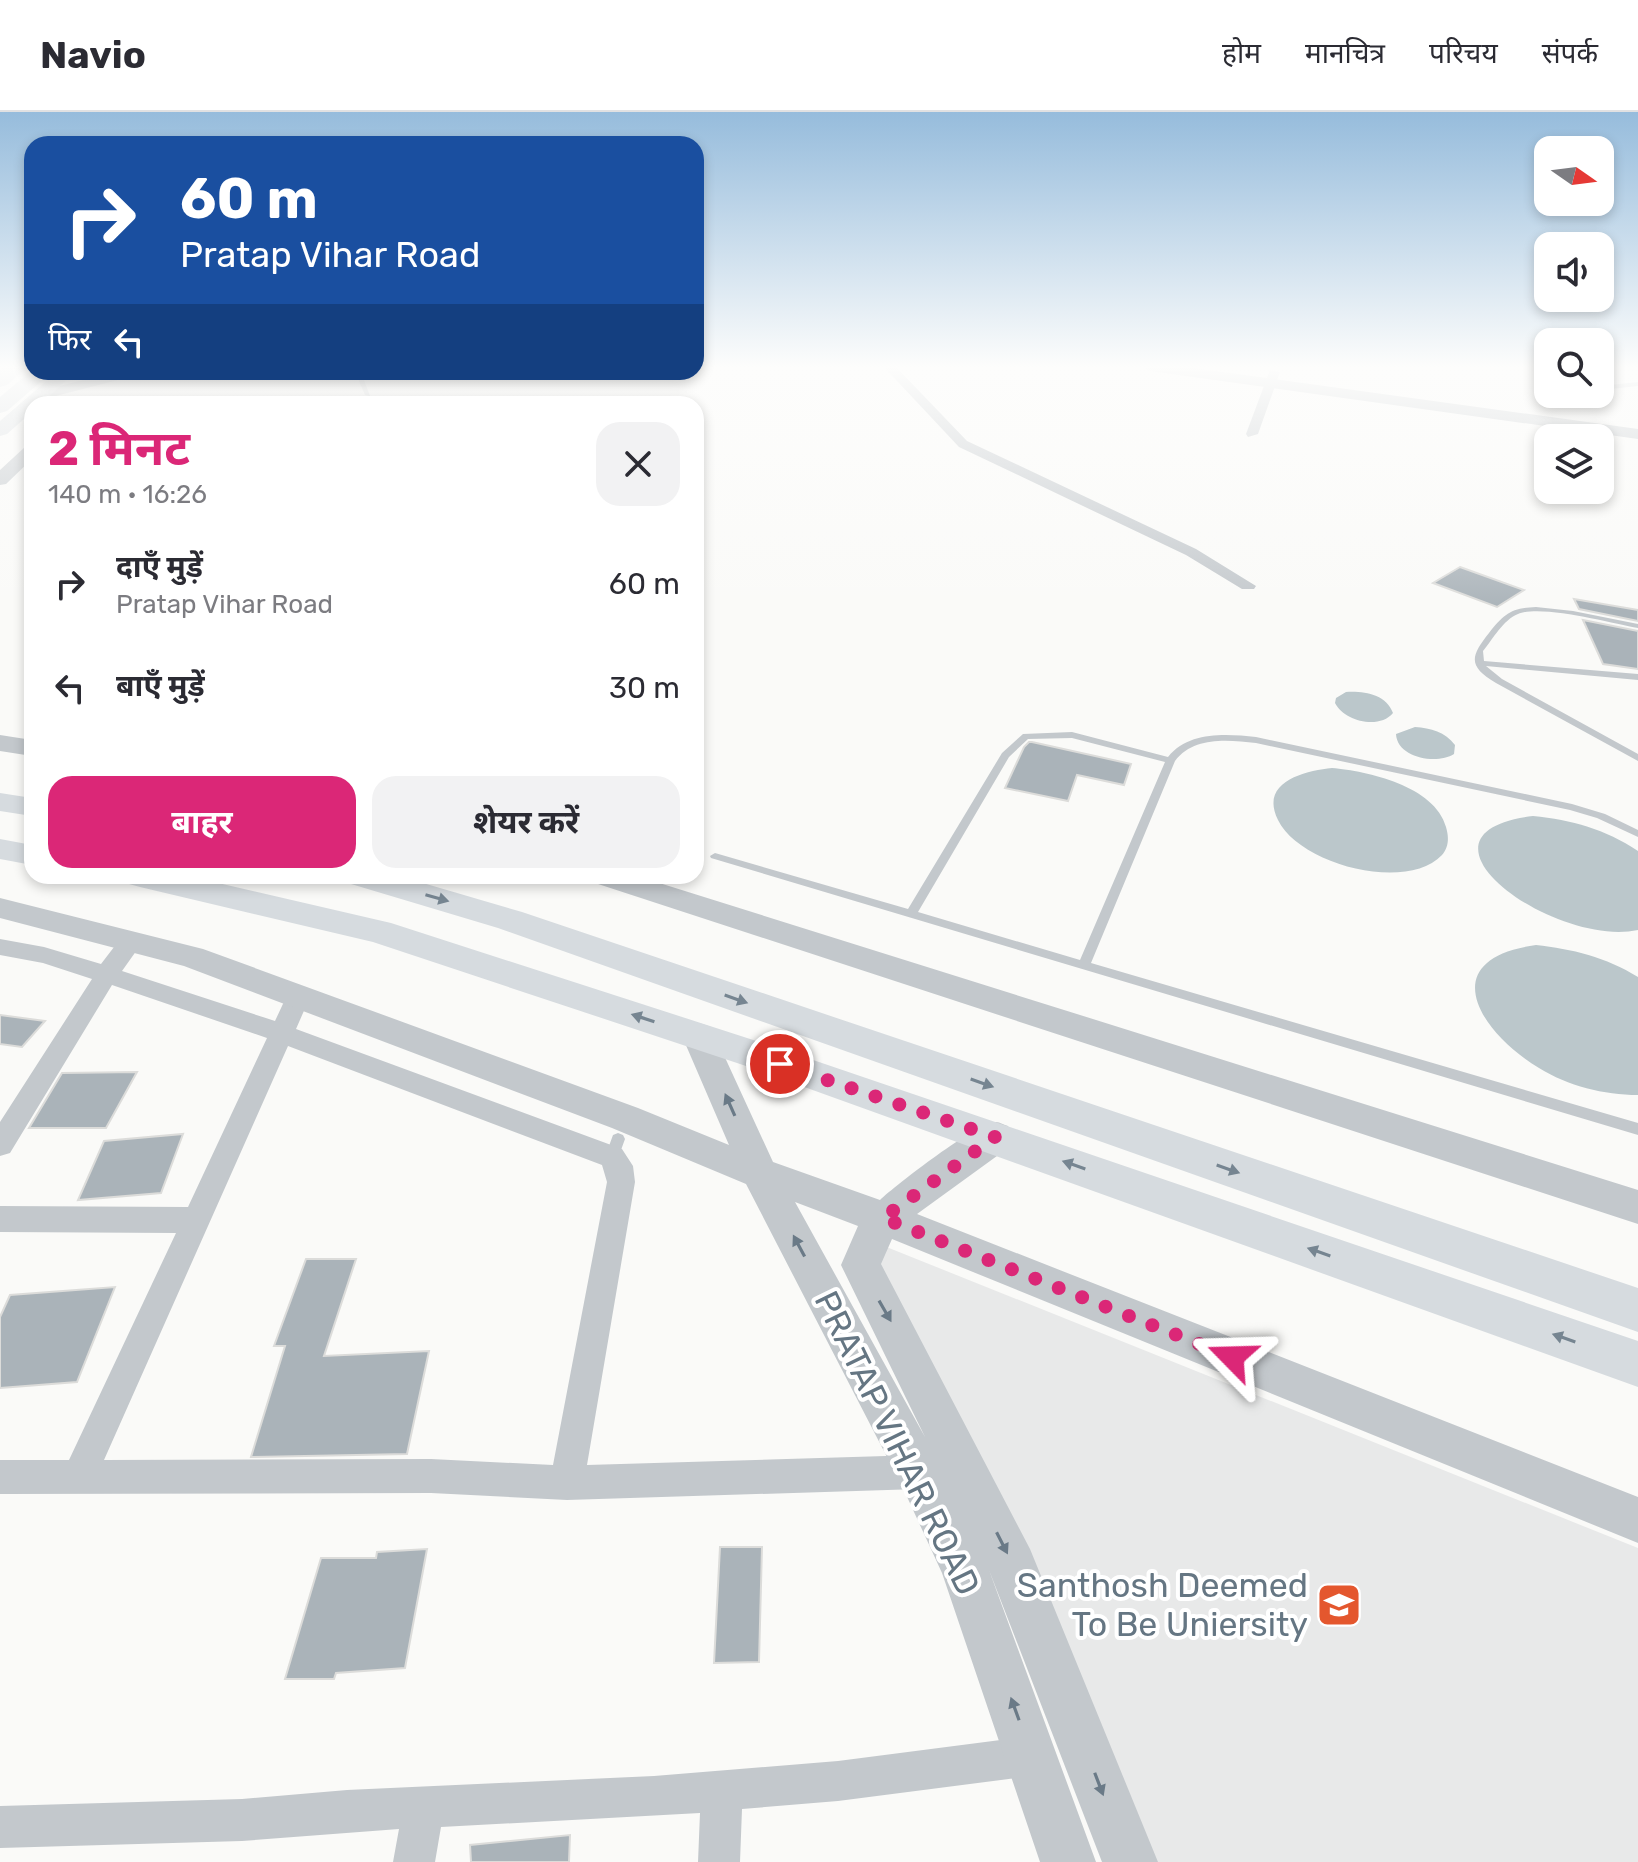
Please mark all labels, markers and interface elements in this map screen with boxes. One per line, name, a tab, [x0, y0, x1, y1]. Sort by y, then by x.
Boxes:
text: Navio	[40, 32, 146, 78]
text: होम	[1222, 37, 1261, 70]
text: मानचित्र	[1305, 37, 1385, 70]
text: परिचय	[1429, 37, 1498, 70]
text: संपर्क	[1542, 37, 1598, 70]
north arrow	[1534, 136, 1614, 216]
map controls	[1534, 136, 1614, 504]
text: 60 m	[180, 166, 318, 232]
icon: right	[48, 168, 152, 272]
button: sound	[1534, 232, 1614, 312]
text: Pratap Vihar Road	[180, 233, 480, 276]
icon: left	[107, 320, 151, 364]
text: फिर	[48, 322, 91, 358]
button: search	[1534, 328, 1614, 408]
text: 2 मिनट	[48, 420, 190, 477]
button: close	[596, 422, 680, 506]
button: layers	[1534, 424, 1614, 504]
text: 140 m · 16:26	[48, 479, 207, 510]
text: दाएँ मुड़ें	[116, 549, 203, 585]
icon: right	[48, 562, 92, 606]
text: 60 m	[609, 566, 680, 602]
text: Pratap Vihar Road	[116, 589, 333, 620]
icon: left	[48, 666, 92, 710]
text: बाएँ मुड़ें	[116, 668, 205, 704]
text: 30 m	[609, 670, 680, 706]
button: बाहर	[48, 776, 356, 868]
button: शेयर करें	[372, 776, 680, 868]
one-way arrow	[425, 892, 449, 905]
one-way arrow	[725, 993, 749, 1005]
one-way arrow	[630, 1011, 654, 1023]
pin	[746, 1030, 814, 1098]
icon: arrive	[758, 1042, 802, 1086]
one-way arrow	[971, 1077, 995, 1090]
one-way arrow	[723, 1093, 736, 1117]
one-way arrow	[1062, 1159, 1086, 1171]
one-way arrow	[1216, 1163, 1240, 1175]
one-way arrow	[792, 1235, 805, 1258]
one-way arrow	[1307, 1245, 1331, 1257]
street label: PRATAP VIHAR ROAD	[806, 1284, 988, 1602]
one-way arrow	[878, 1300, 892, 1322]
position arrow	[1190, 1315, 1274, 1399]
one-way arrow	[1552, 1331, 1576, 1344]
one-way arrow	[996, 1532, 1009, 1555]
place label: Santhosh Deemed To Be Uniersity	[1017, 1565, 1308, 1645]
school or university icon: Santhosh Deemed To Be Uniersity	[1315, 1581, 1363, 1629]
one-way arrow	[1008, 1697, 1021, 1721]
one-way arrow	[1093, 1772, 1106, 1796]

